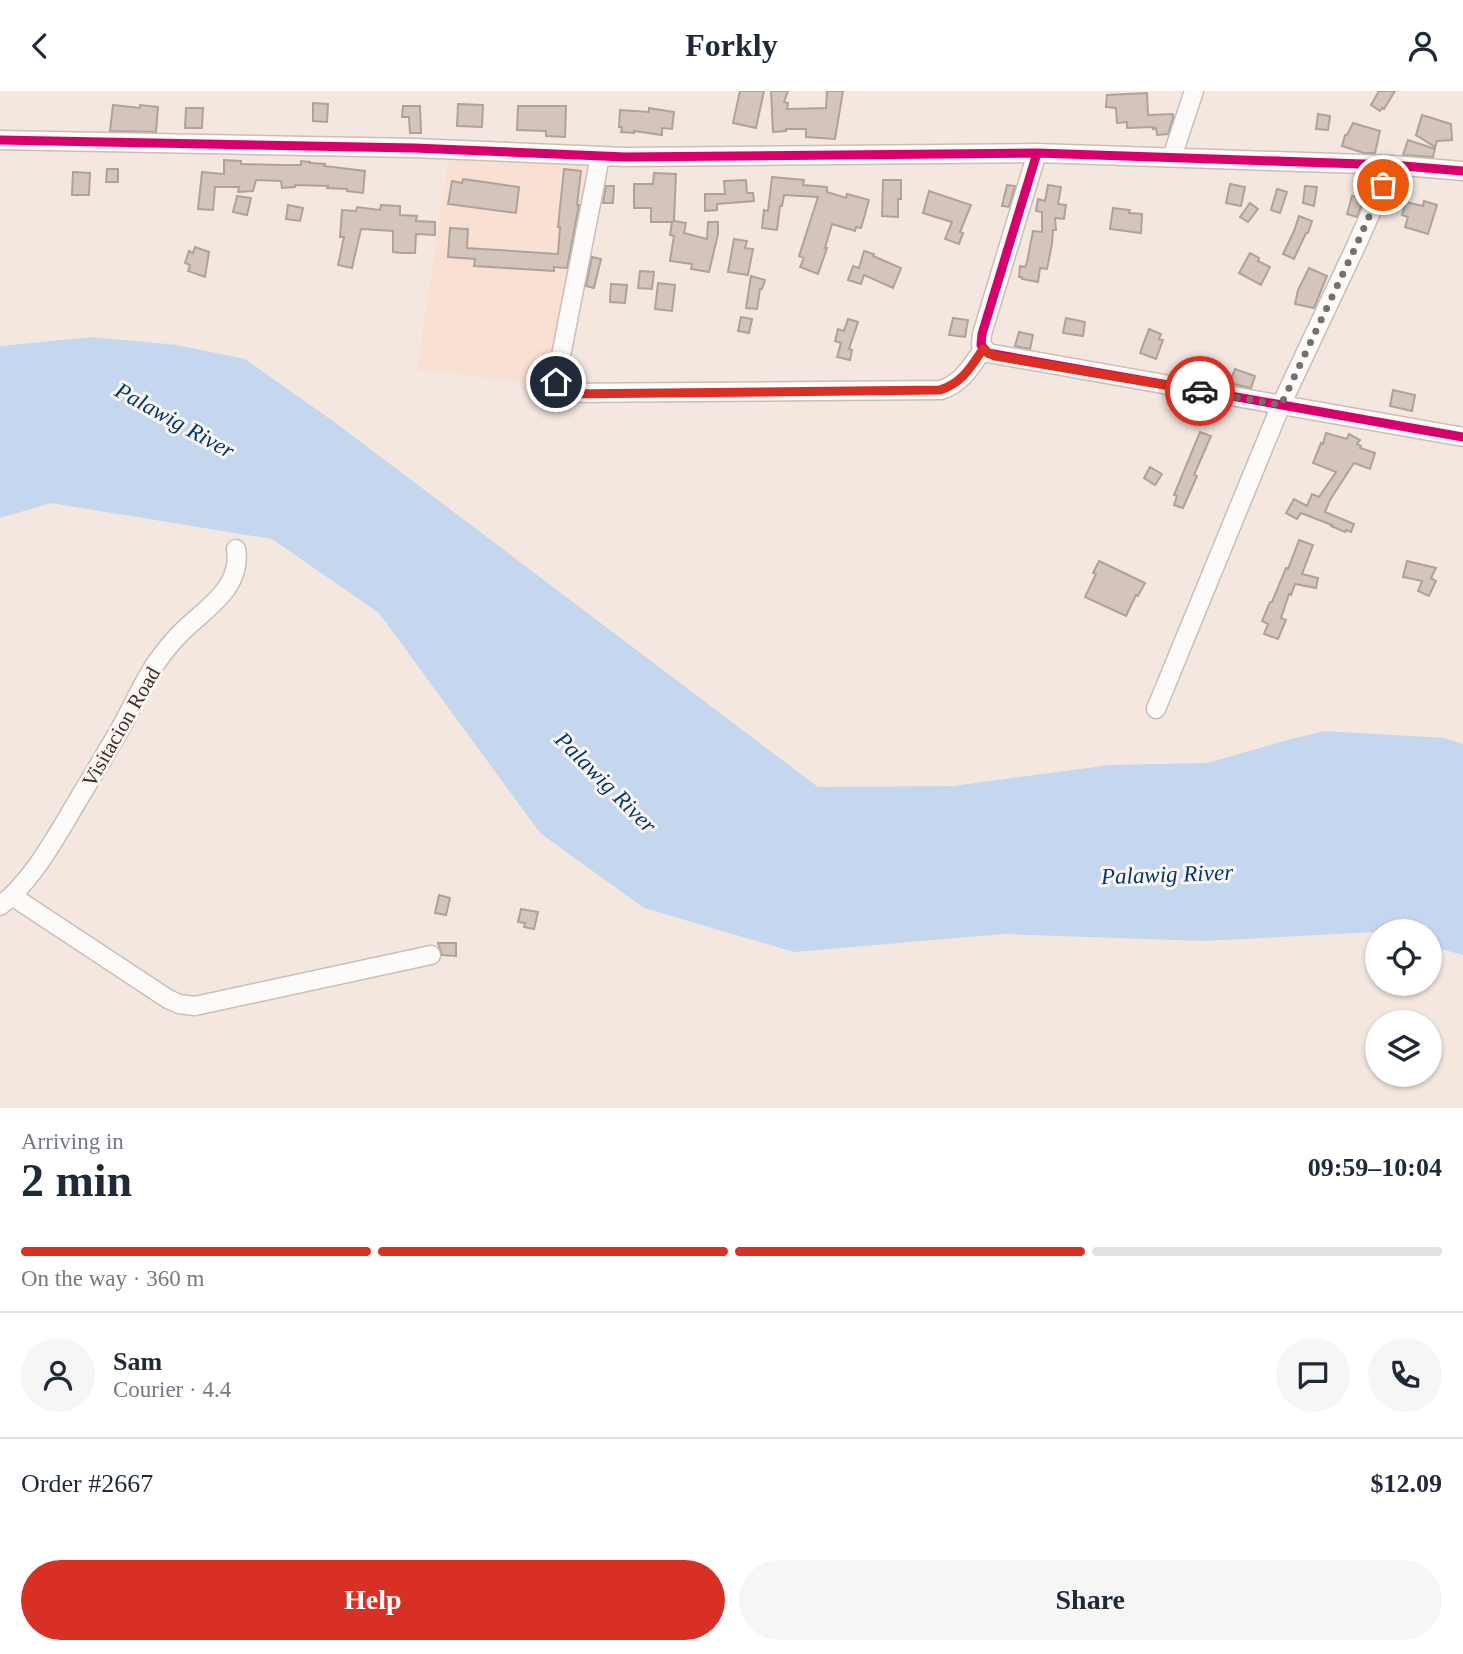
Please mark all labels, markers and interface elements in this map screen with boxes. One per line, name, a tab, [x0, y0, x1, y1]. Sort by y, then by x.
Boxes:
icon: back	[21, 27, 59, 65]
text: Forkly	[685, 27, 778, 63]
icon: person	[1404, 27, 1442, 65]
pin	[1353, 155, 1413, 215]
icon: bag	[1364, 166, 1402, 204]
pin	[526, 352, 586, 412]
courier	[1165, 356, 1235, 426]
icon: home	[537, 363, 575, 401]
icon: car	[1181, 372, 1219, 410]
water label: Palawig River	[110, 377, 240, 464]
street label: Visitacion Road	[77, 662, 165, 791]
water label: Palawig River	[549, 726, 662, 839]
water label: Palawig River	[1100, 860, 1235, 889]
map controls	[1365, 919, 1442, 1087]
button: locate	[1365, 919, 1442, 996]
button: layers	[1365, 1010, 1442, 1087]
text: Arriving in	[21, 1129, 124, 1154]
text: 09:59–10:04	[1308, 1153, 1442, 1182]
text: 2 min	[21, 1155, 132, 1206]
text: On the way · 360 m	[21, 1266, 204, 1291]
button: person	[21, 1338, 95, 1412]
button: chat	[1276, 1338, 1350, 1412]
button: phone	[1368, 1338, 1442, 1412]
text: Sam	[113, 1347, 162, 1376]
text: Courier · 4.4	[113, 1377, 231, 1402]
text: Order #2667	[21, 1469, 153, 1498]
text: $12.09	[1371, 1469, 1442, 1498]
button: Help	[21, 1560, 725, 1640]
button: Share	[739, 1560, 1442, 1640]

